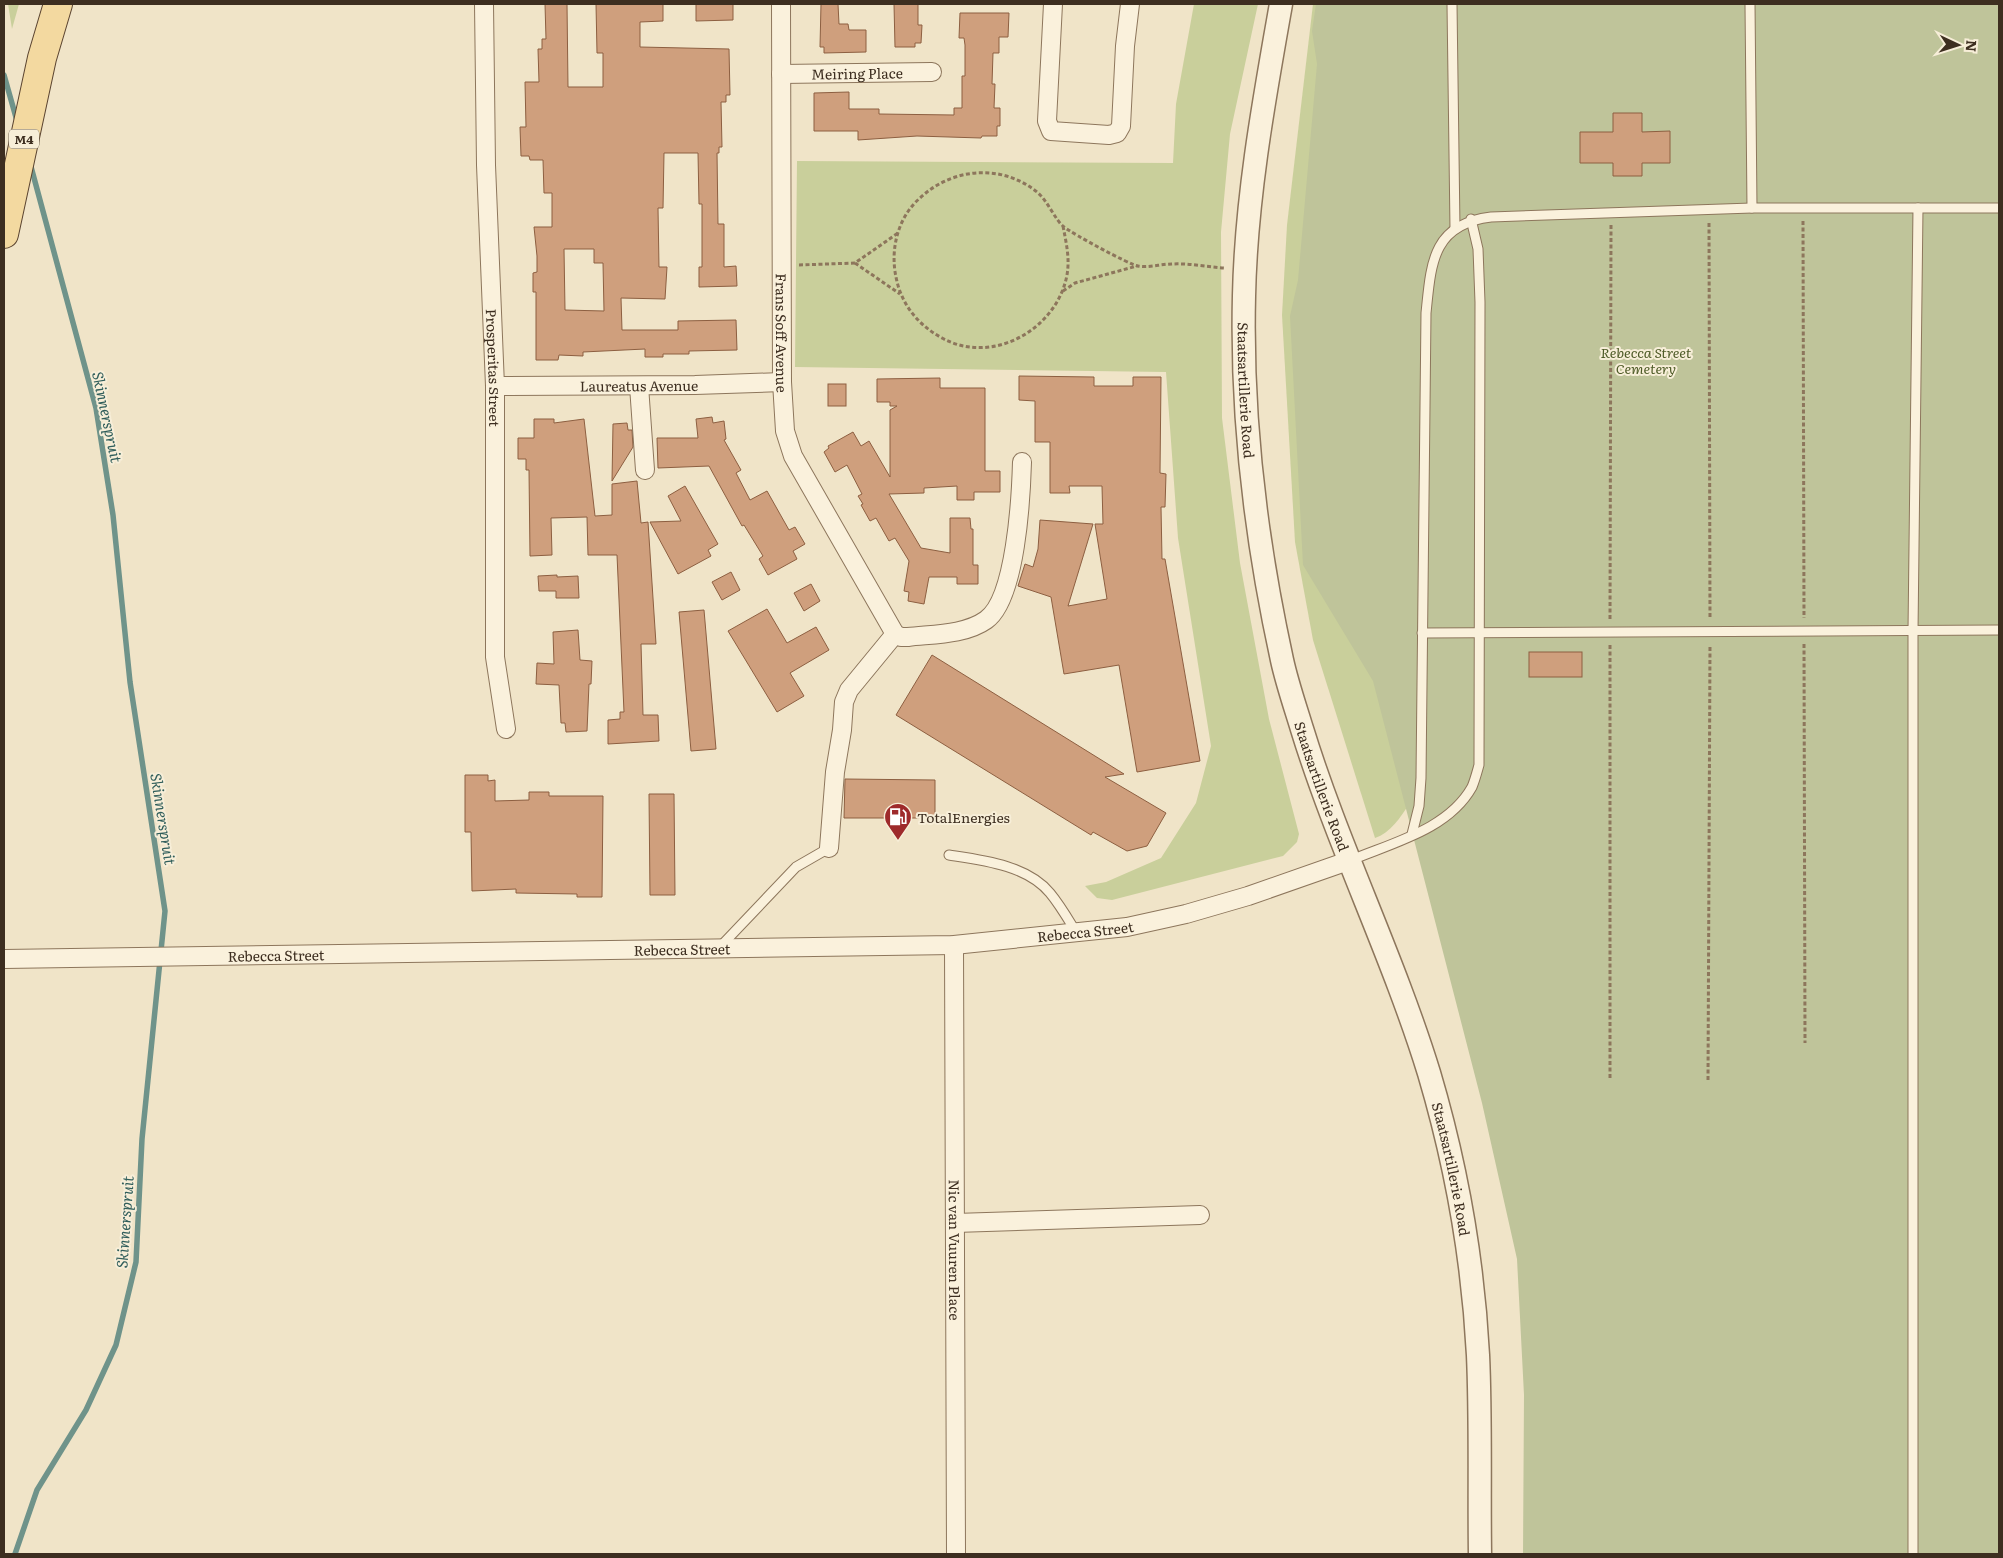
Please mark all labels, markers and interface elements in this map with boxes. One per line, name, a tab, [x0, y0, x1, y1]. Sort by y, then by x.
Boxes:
north arrow	[1933, 20, 1983, 70]
text: N	[1962, 39, 1982, 53]
street label: Meiring Place	[811, 62, 903, 84]
road number: M4	[9, 130, 39, 148]
street label: Frans Soff Avenue	[772, 273, 793, 393]
street label: Prosperitas Street	[482, 308, 505, 427]
street label: Staatsartillerie Road	[1234, 322, 1260, 460]
park label: Rebecca Street Cemetery	[1601, 342, 1692, 378]
water label: Skinnerspruit	[87, 369, 129, 465]
street label: Laureatus Avenue	[580, 375, 698, 396]
street label: Staatsartillerie Road	[1290, 719, 1355, 854]
water label: Skinnerspruit	[145, 771, 183, 867]
fuel station icon: TotalEnergies	[883, 802, 913, 841]
place label: TotalEnergies	[917, 807, 1010, 827]
street label: Rebecca Street	[1036, 916, 1136, 946]
street label: Rebecca Street	[633, 938, 731, 960]
street label: Rebecca Street	[227, 944, 325, 966]
street label: Staatsartillerie Road	[1428, 1100, 1476, 1238]
water label: Skinnerspruit	[109, 1175, 139, 1269]
street label: Nic van Vuuren Place	[945, 1180, 965, 1320]

